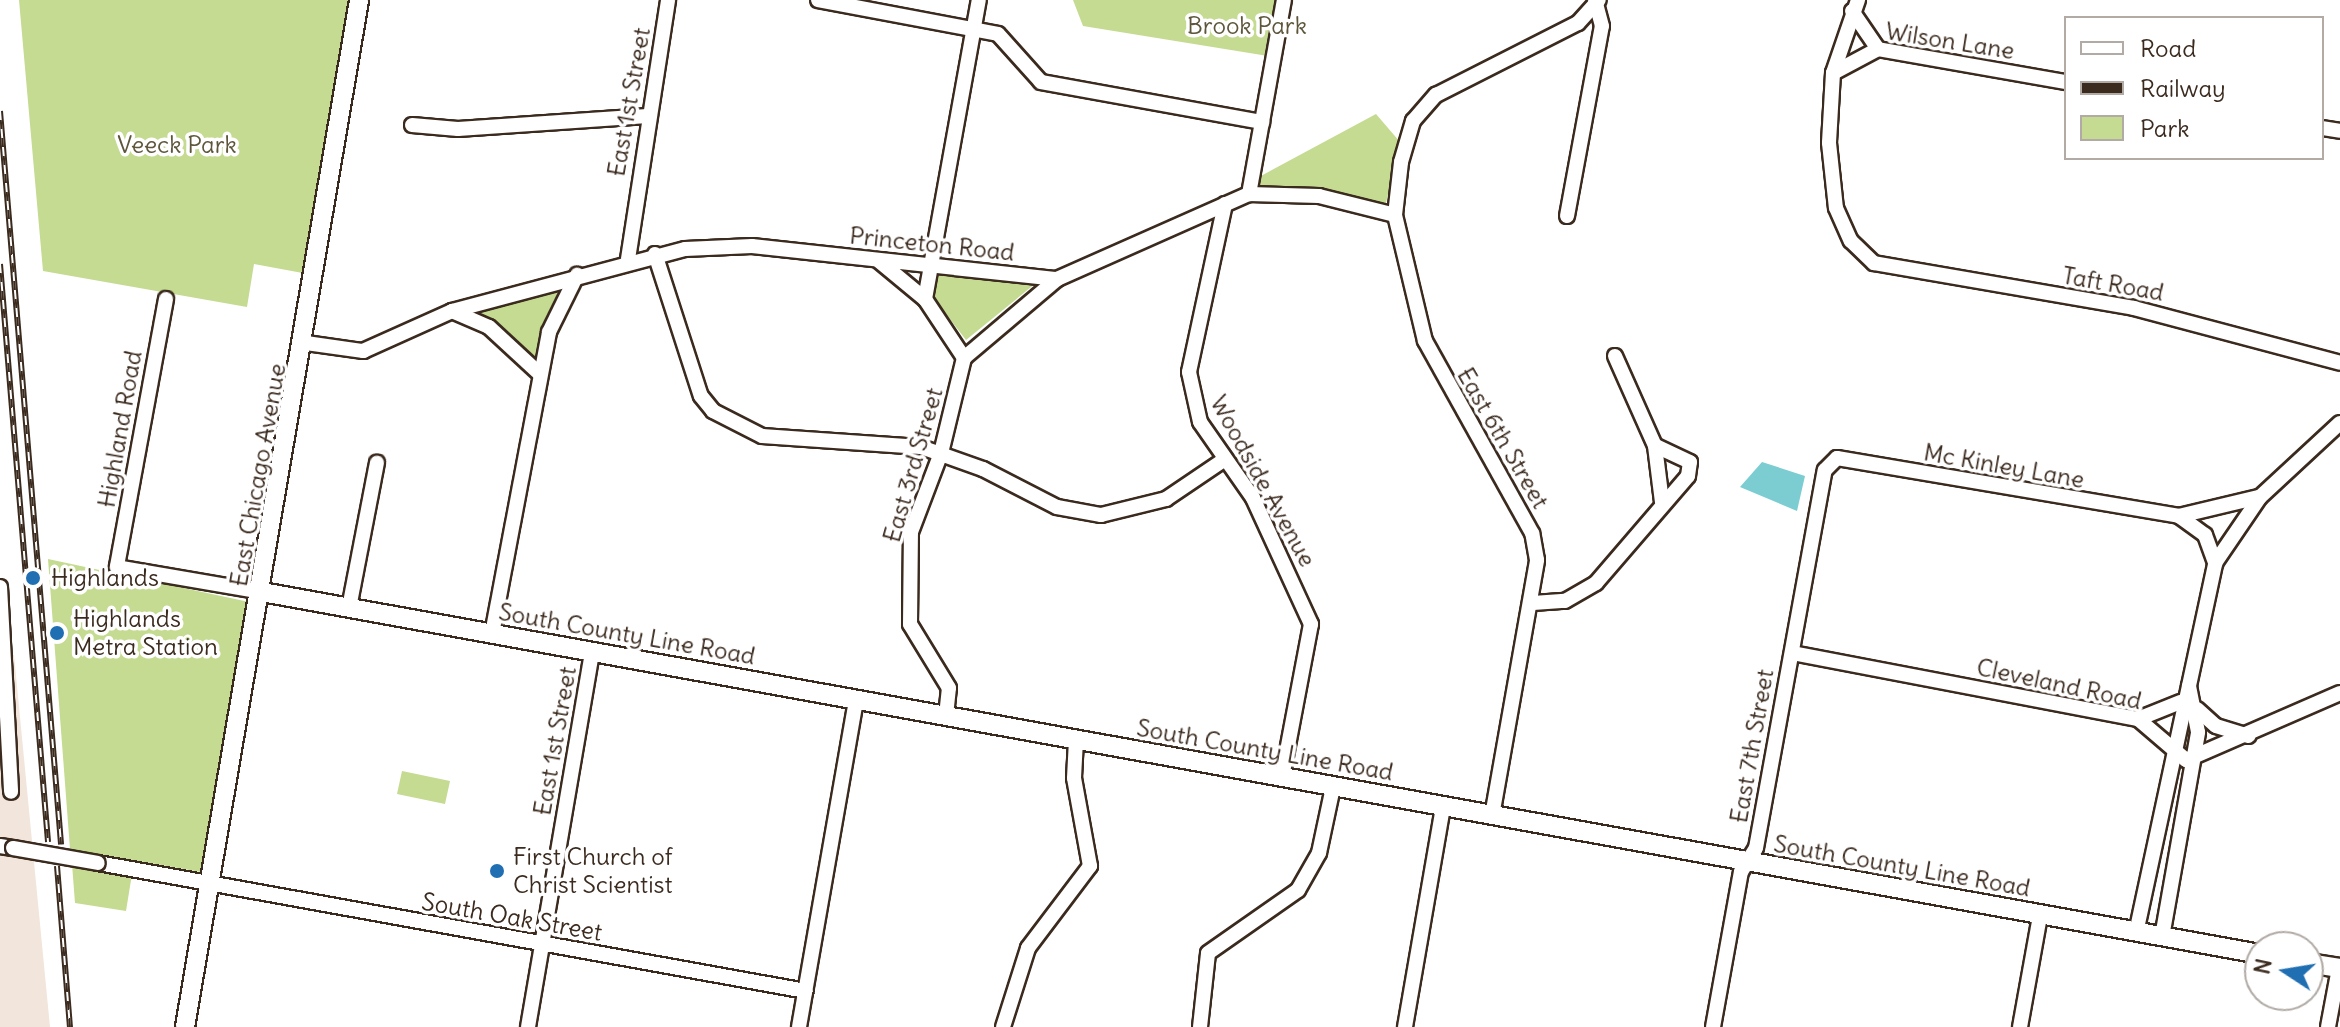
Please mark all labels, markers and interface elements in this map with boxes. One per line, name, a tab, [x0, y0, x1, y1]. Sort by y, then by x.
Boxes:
park label: Brook Park	[1187, 12, 1307, 40]
legend	[2064, 16, 2324, 160]
street label: Wilson Lane	[1884, 17, 2016, 65]
street label: East 1st Street	[602, 25, 656, 179]
text: Road	[2140, 33, 2196, 63]
text: Railway	[2140, 73, 2226, 103]
text: Park	[2140, 113, 2190, 143]
park label: Veeck Park	[117, 131, 237, 159]
street label: Princeton Road	[848, 221, 1016, 267]
street label: Taft Road	[2060, 261, 2166, 307]
street label: Highland Road	[92, 348, 148, 510]
street label: East Chicago Avenue	[224, 361, 292, 589]
street label: East 6th Street	[1451, 363, 1555, 513]
street label: East 3rd Street	[877, 385, 949, 545]
street label: Woodside Avenue	[1204, 390, 1322, 572]
street label: Mc Kinley Lane	[1922, 438, 2086, 494]
place label: Highlands	[51, 564, 159, 592]
marker: Highlands	[22, 567, 44, 589]
street label: South County Line Road	[497, 597, 757, 671]
place label: Highlands Metra Station	[73, 605, 218, 661]
marker: Highlands Metra Station	[48, 624, 66, 642]
street label: Cleveland Road	[1974, 652, 2144, 716]
street label: East 1st Street	[528, 664, 582, 818]
street label: East 7th Street	[1724, 667, 1780, 825]
street label: South County Line Road	[1135, 713, 1395, 787]
street label: South County Line Road	[1772, 829, 2032, 903]
place label: First Church of Christ Scientist	[513, 843, 673, 899]
marker: First Church of Christ Scientist	[488, 862, 506, 880]
street label: South Oak Street	[419, 887, 605, 947]
north arrow	[2244, 931, 2324, 1011]
text: N	[2247, 956, 2278, 977]

